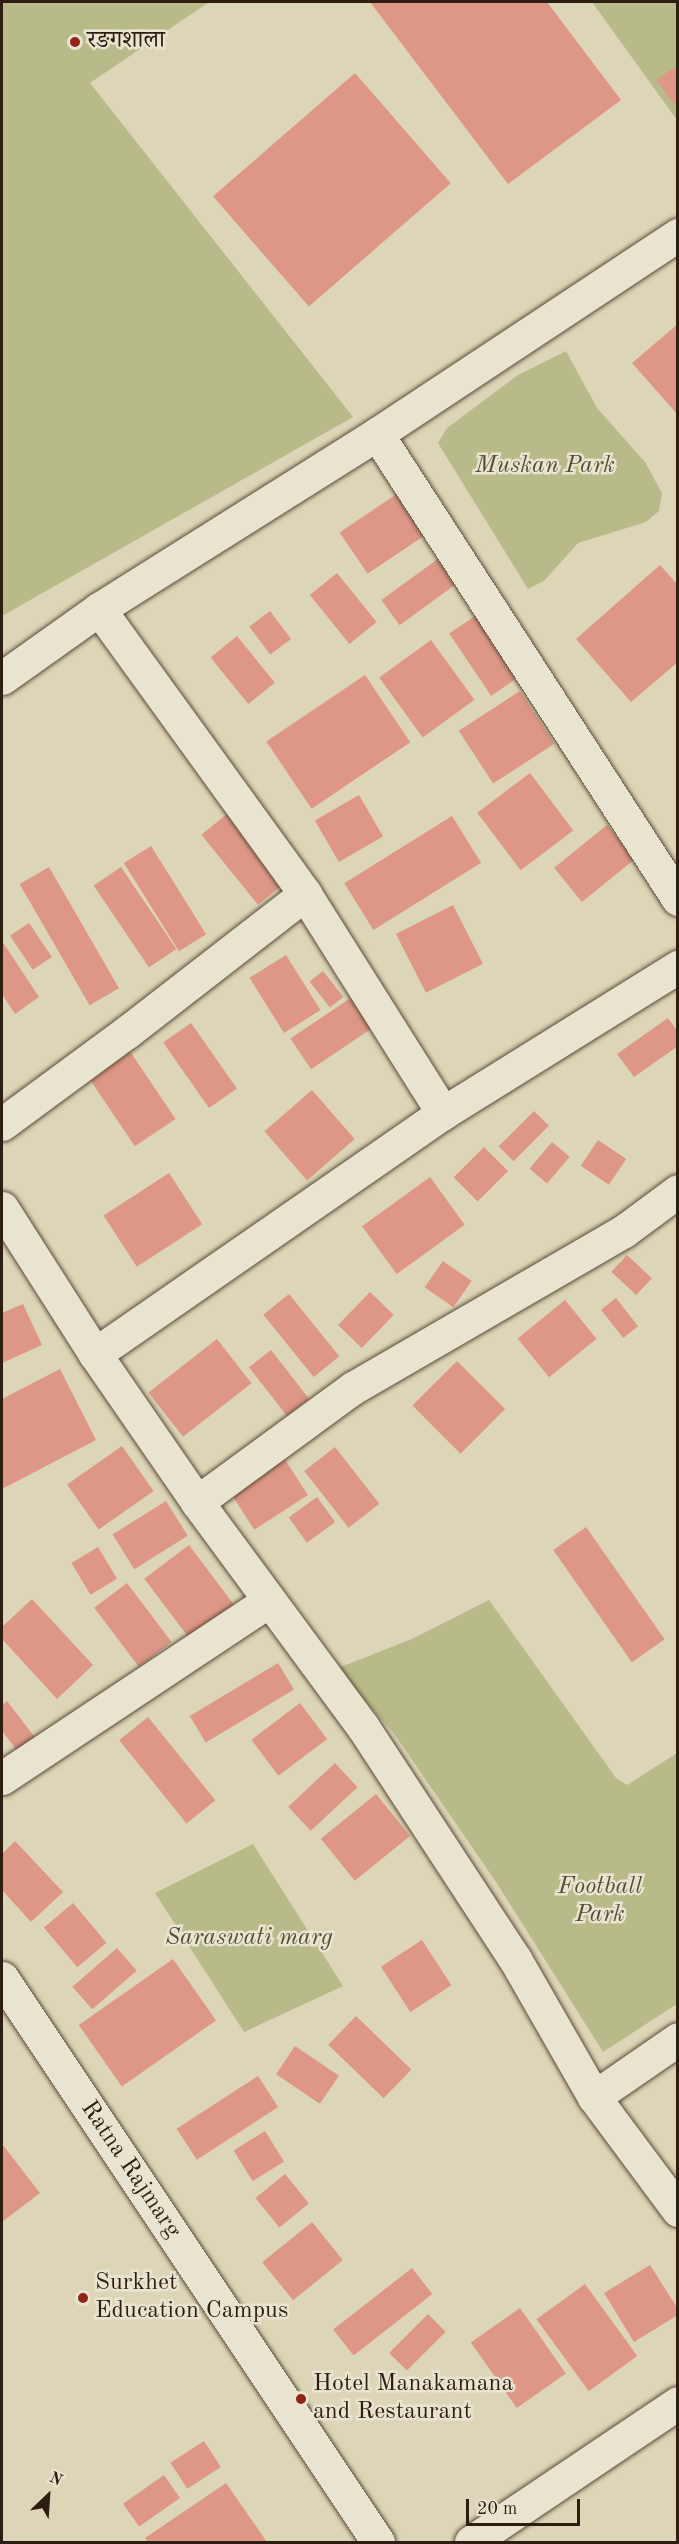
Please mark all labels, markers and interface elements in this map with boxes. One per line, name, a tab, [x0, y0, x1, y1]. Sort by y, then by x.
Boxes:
place label: रङगशाला	[87, 28, 165, 56]
marker: रङगशाला	[68, 35, 82, 49]
park label: Muskan Park	[475, 453, 615, 481]
park label: Football Park	[558, 1874, 642, 1930]
park label: Saraswati marg	[165, 1925, 333, 1953]
street label: Ratna Rajmarg	[73, 2096, 187, 2244]
place label: Surkhet Education Campus	[95, 2270, 288, 2326]
marker: Surkhet Education Campus	[76, 2291, 90, 2305]
place label: Hotel Manakamana and Restaurant	[313, 2371, 513, 2427]
marker: Hotel Manakamana and Restaurant	[294, 2392, 308, 2406]
north arrow	[18, 2466, 78, 2526]
text: N	[47, 2470, 65, 2490]
scale bar	[469, 2487, 583, 2525]
text: 20 m	[477, 2500, 517, 2518]

